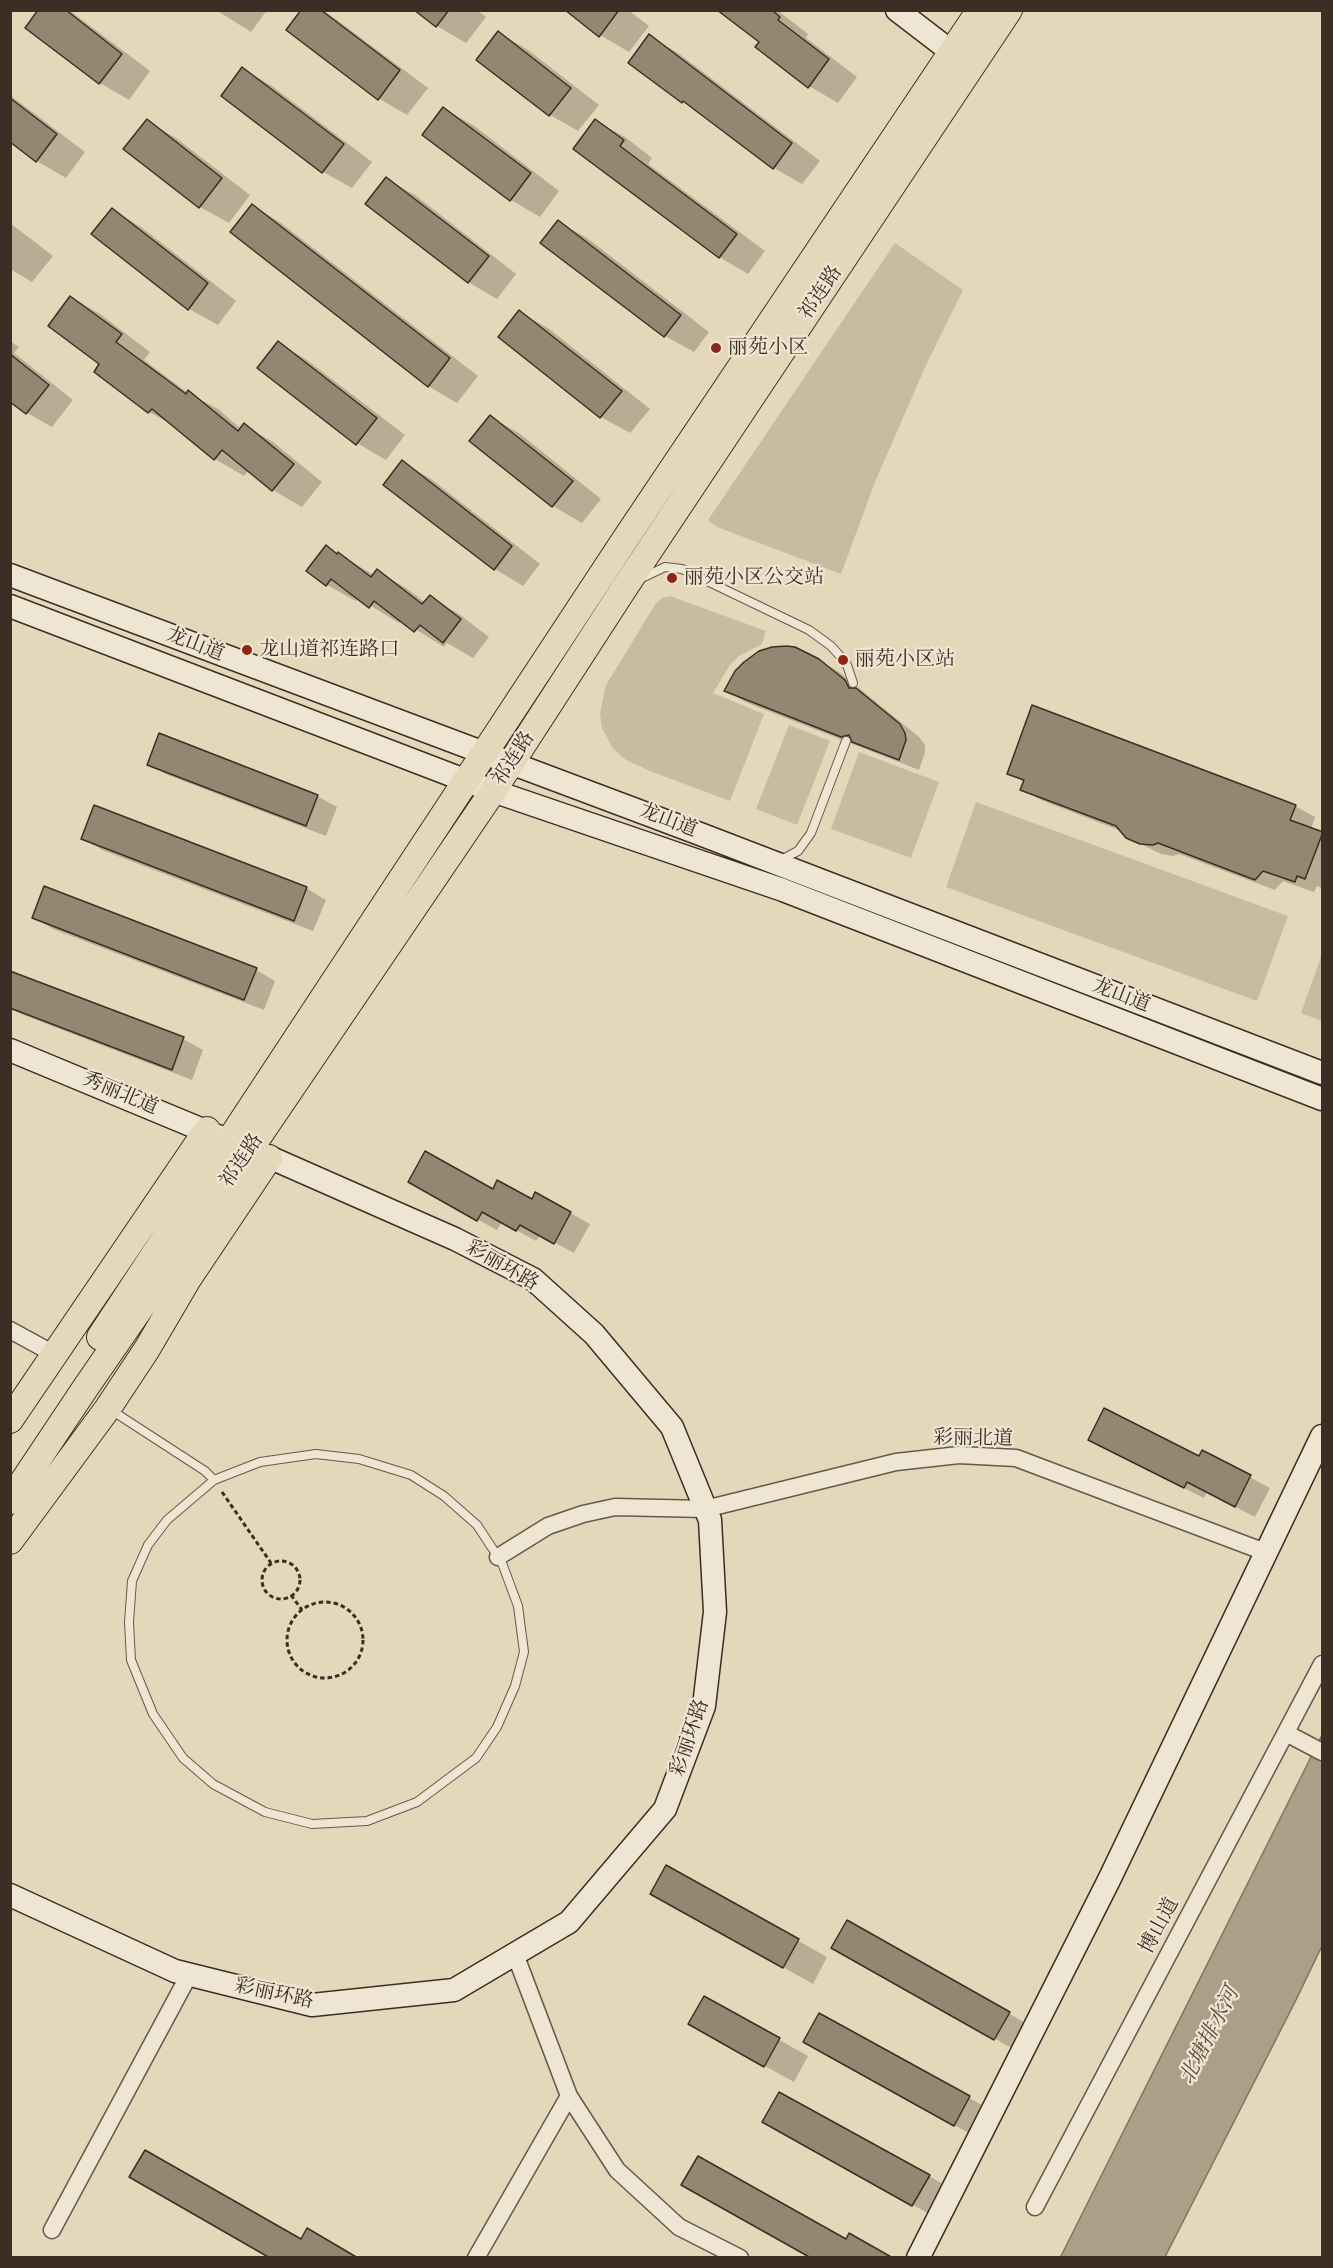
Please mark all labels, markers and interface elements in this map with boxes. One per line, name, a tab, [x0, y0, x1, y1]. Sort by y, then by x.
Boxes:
street label: 祁连路	[794, 261, 848, 325]
place label: 丽苑小区	[728, 336, 808, 360]
marker: 丽苑小区	[709, 341, 723, 355]
place label: 丽苑小区公交站	[684, 566, 824, 590]
marker: 丽苑小区公交站	[665, 571, 679, 585]
street label: 龙山道	[163, 623, 227, 667]
place label: 龙山道祁连路口	[259, 638, 399, 662]
marker: 龙山道祁连路口	[240, 643, 254, 657]
place label: 丽苑小区站	[855, 648, 955, 672]
marker: 丽苑小区站	[836, 653, 850, 667]
street label: 祁连路	[488, 727, 540, 791]
street label: 龙山道	[636, 799, 700, 843]
street label: 龙山道	[1089, 974, 1153, 1018]
street label: 秀丽北道	[78, 1067, 162, 1121]
street label: 祁连路	[215, 1129, 269, 1193]
street label: 彩丽环路	[461, 1236, 543, 1296]
street label: 彩丽北道	[933, 1426, 1013, 1452]
street label: 彩丽环路	[666, 1696, 714, 1780]
street label: 博山道	[1135, 1894, 1185, 1958]
street label: 彩丽环路	[232, 1974, 316, 2014]
water label: 北塘排水河	[1175, 1984, 1245, 2088]

